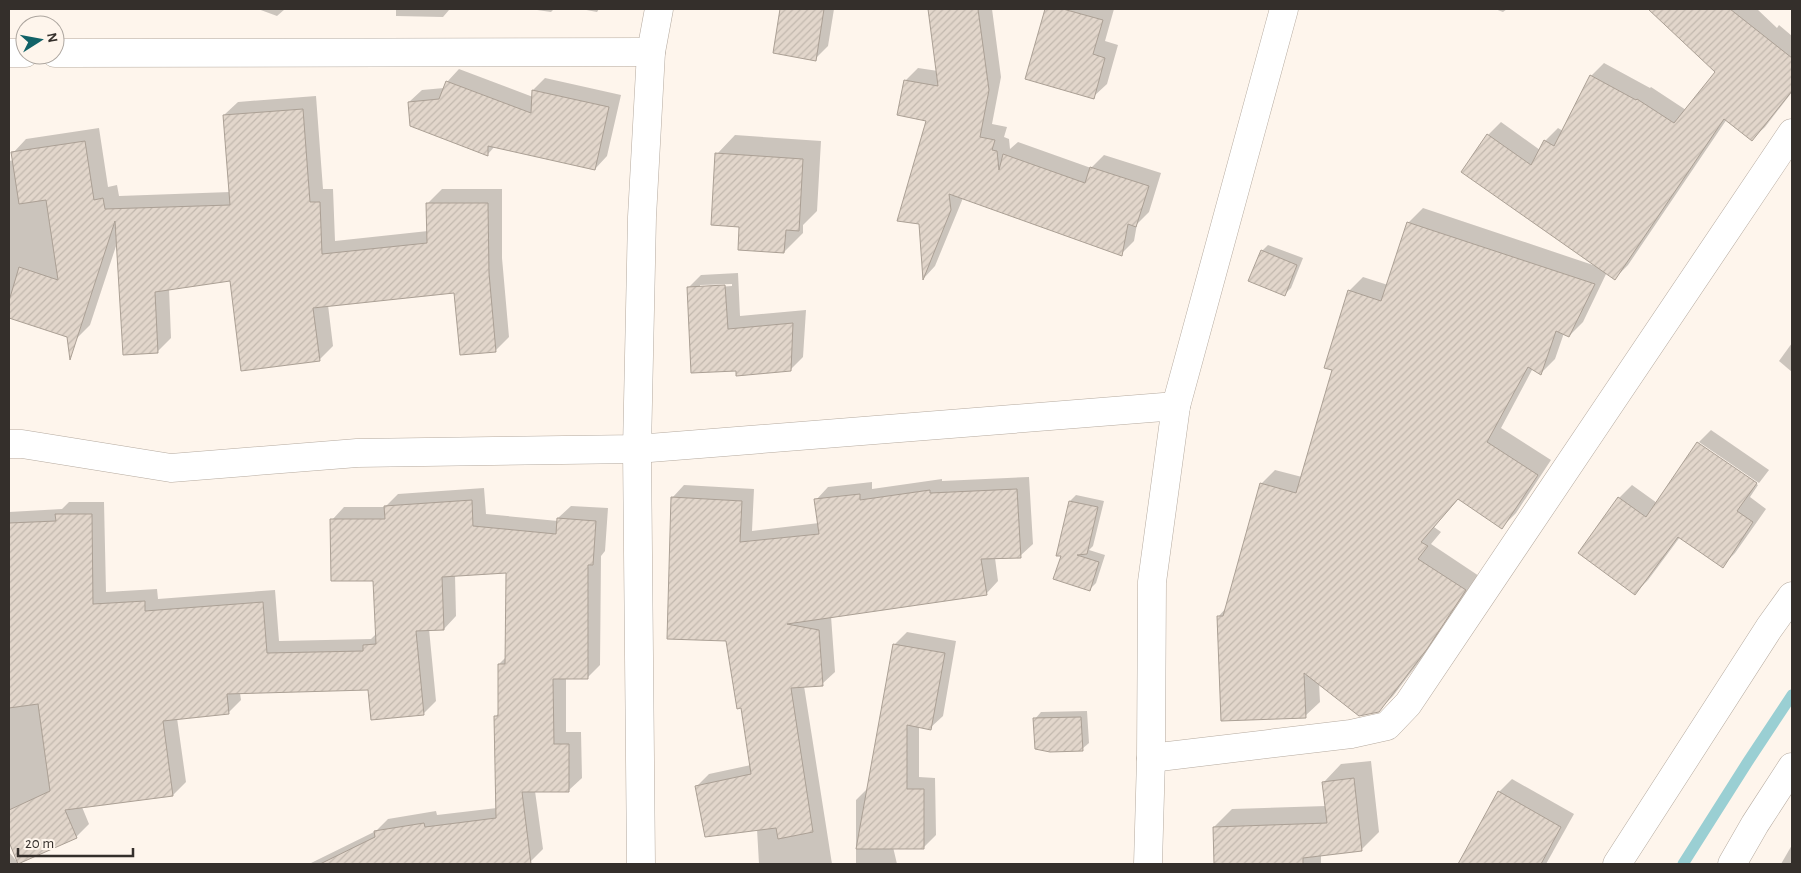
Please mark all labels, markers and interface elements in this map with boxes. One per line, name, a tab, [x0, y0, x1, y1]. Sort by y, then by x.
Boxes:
north arrow	[15, 15, 65, 65]
text: N	[44, 32, 60, 44]
scale bar	[18, 826, 132, 858]
text: 20 m	[25, 836, 54, 851]

